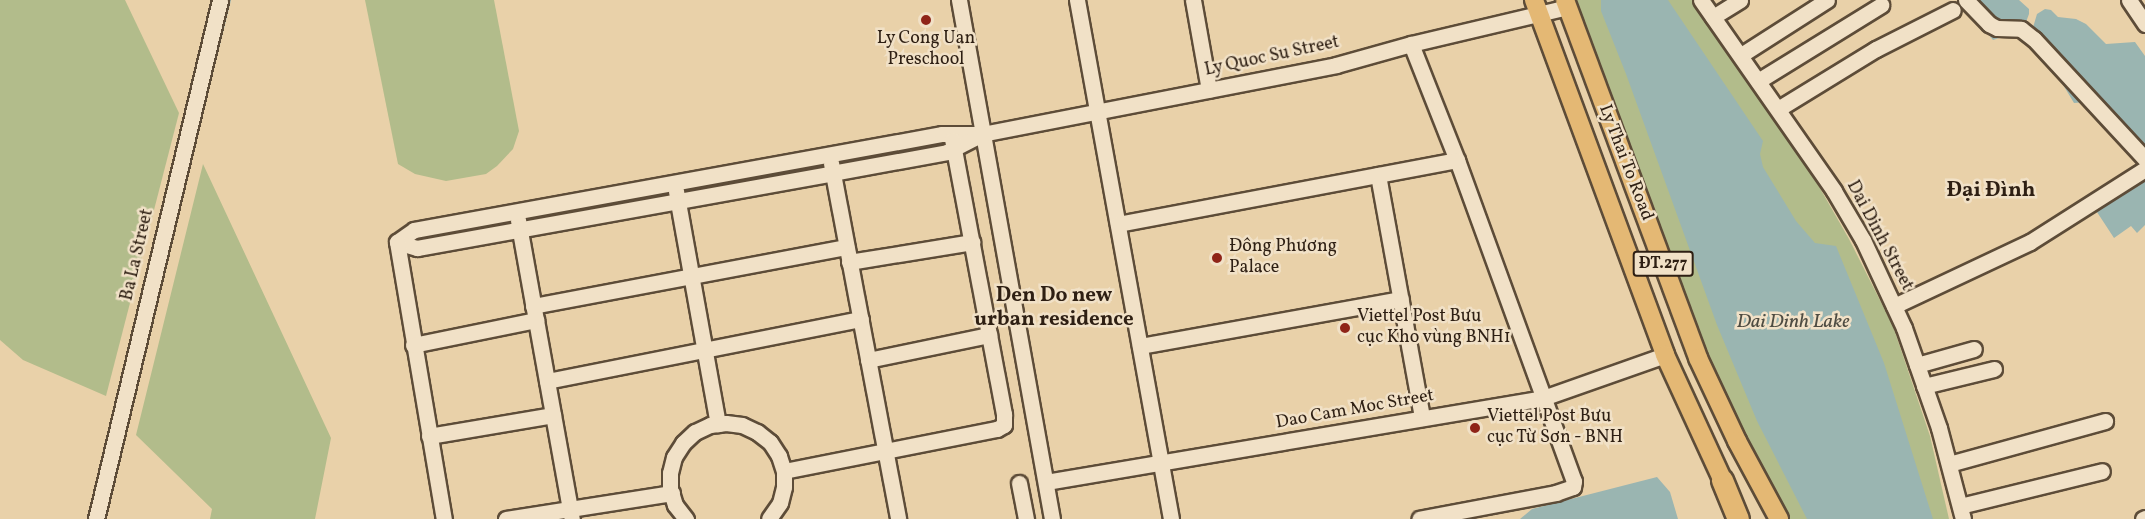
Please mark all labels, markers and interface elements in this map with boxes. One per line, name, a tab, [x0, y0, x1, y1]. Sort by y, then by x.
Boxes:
marker: Ly Cong Uan Preschool	[919, 13, 933, 27]
place label: Ly Cong Uan Preschool	[877, 29, 975, 72]
street label: Ly Quoc Su Street	[1202, 32, 1342, 82]
street label: Ly Thai To Road	[1593, 101, 1657, 225]
street label: Dai Dinh Street	[1841, 177, 1917, 295]
district label: Đại Đình	[1947, 178, 2035, 204]
street label: Ba La Street	[117, 207, 159, 303]
place label: Đông Phương Palace	[1229, 237, 1337, 280]
marker: Đông Phương Palace	[1210, 251, 1224, 265]
road number: ĐT.277	[1632, 251, 1694, 277]
district label: Den Do new urban residence	[974, 283, 1134, 333]
place label: Viettel Post Bưu cục Kho vùng BNH1	[1357, 307, 1511, 350]
water label: Dai Dinh Lake	[1736, 310, 1850, 334]
marker: Viettel Post Bưu cục Kho vùng BNH1	[1338, 321, 1352, 335]
street label: Dao Cam Moc Street	[1274, 385, 1436, 435]
place label: Viettel Post Bưu cục Từ Sơn - BNH	[1487, 407, 1624, 450]
marker: Viettel Post Bưu cục Từ Sơn - BNH	[1468, 421, 1482, 435]

